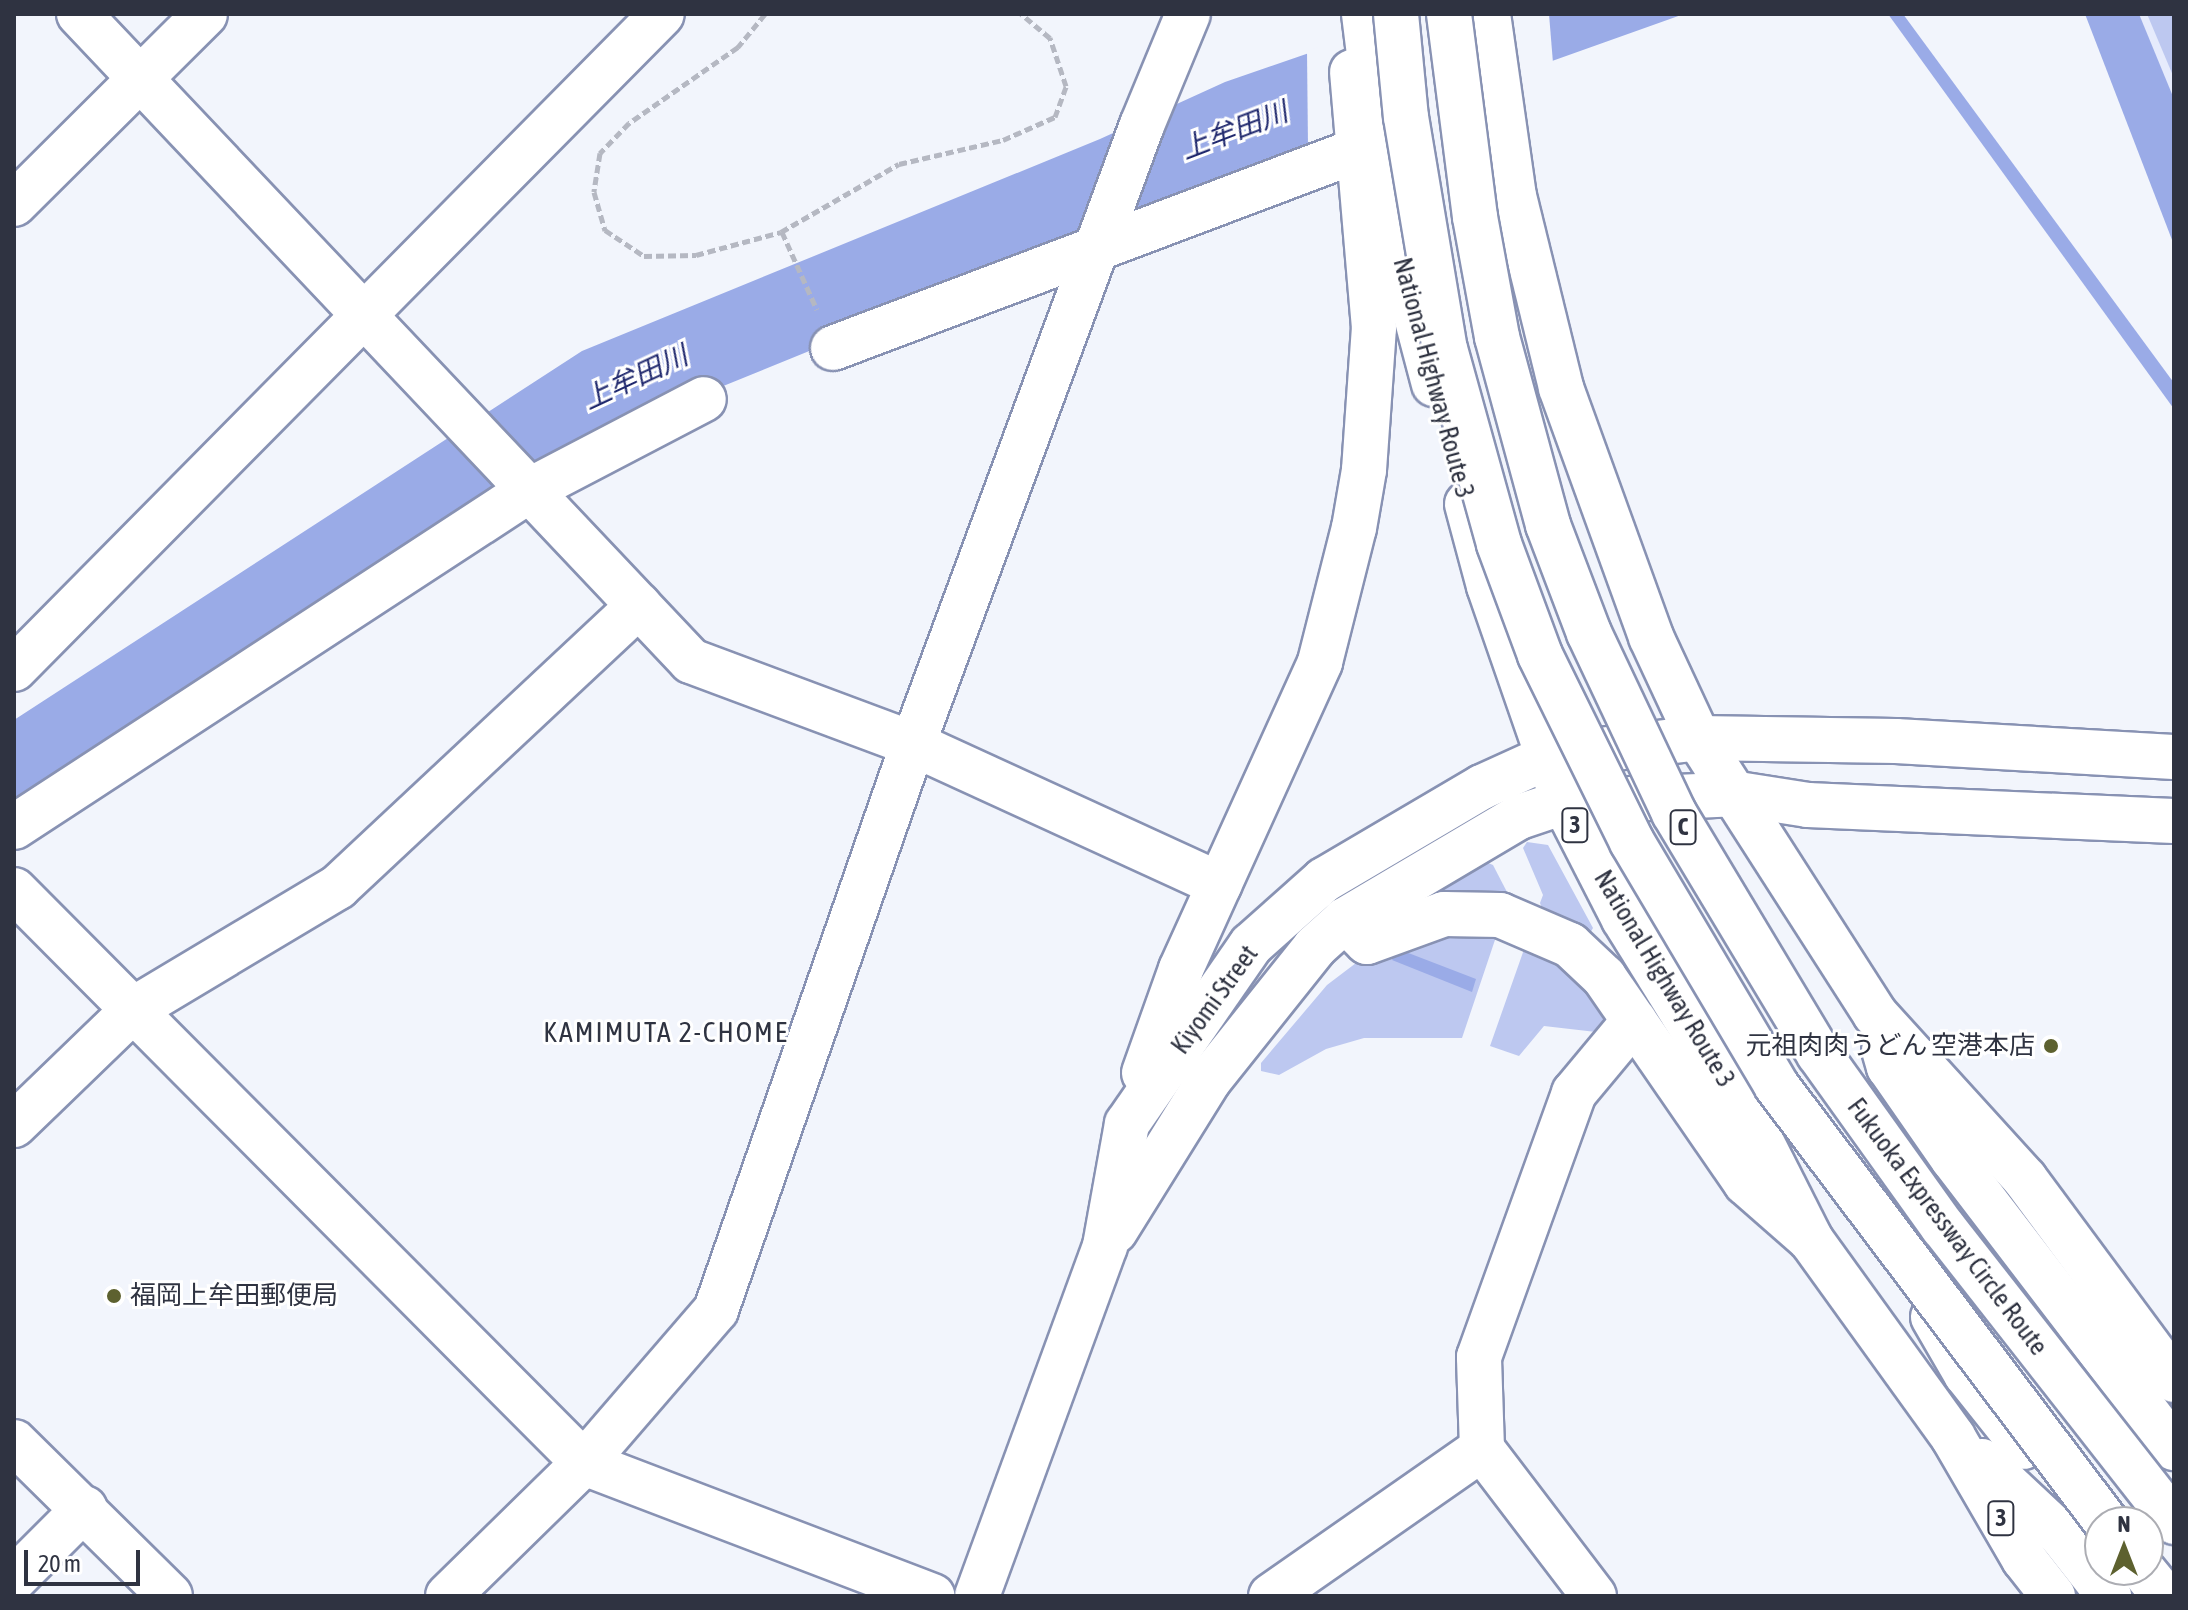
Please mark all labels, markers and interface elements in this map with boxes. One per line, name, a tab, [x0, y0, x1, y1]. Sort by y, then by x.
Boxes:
water label: 上牟田川	[1176, 94, 1292, 166]
street label: National Highway Route 3	[1386, 254, 1480, 502]
water label: 上牟田川	[577, 338, 693, 416]
road number: 3	[1561, 805, 1589, 845]
road number: C	[1669, 807, 1697, 847]
street label: National Highway Route 3	[1587, 865, 1741, 1093]
street label: Kiyomi Street	[1165, 940, 1265, 1060]
district label: KAMIMUTA 2-CHOME	[543, 1015, 789, 1049]
place label: 元祖肉肉うどん 空港本店	[1745, 1030, 2035, 1062]
marker: 元祖肉肉うどん 空港本店	[2042, 1037, 2060, 1055]
street label: Fukuoka Expressway Circle Route	[1840, 1093, 2054, 1361]
place label: 福岡上牟田郵便局	[130, 1280, 338, 1312]
marker: 福岡上牟田郵便局	[105, 1287, 123, 1305]
road number: 3	[1987, 1498, 2015, 1538]
north arrow	[2084, 1506, 2164, 1586]
text: N	[2118, 1511, 2130, 1537]
scale bar	[28, 1534, 144, 1584]
text: 20 m	[38, 1550, 81, 1577]

